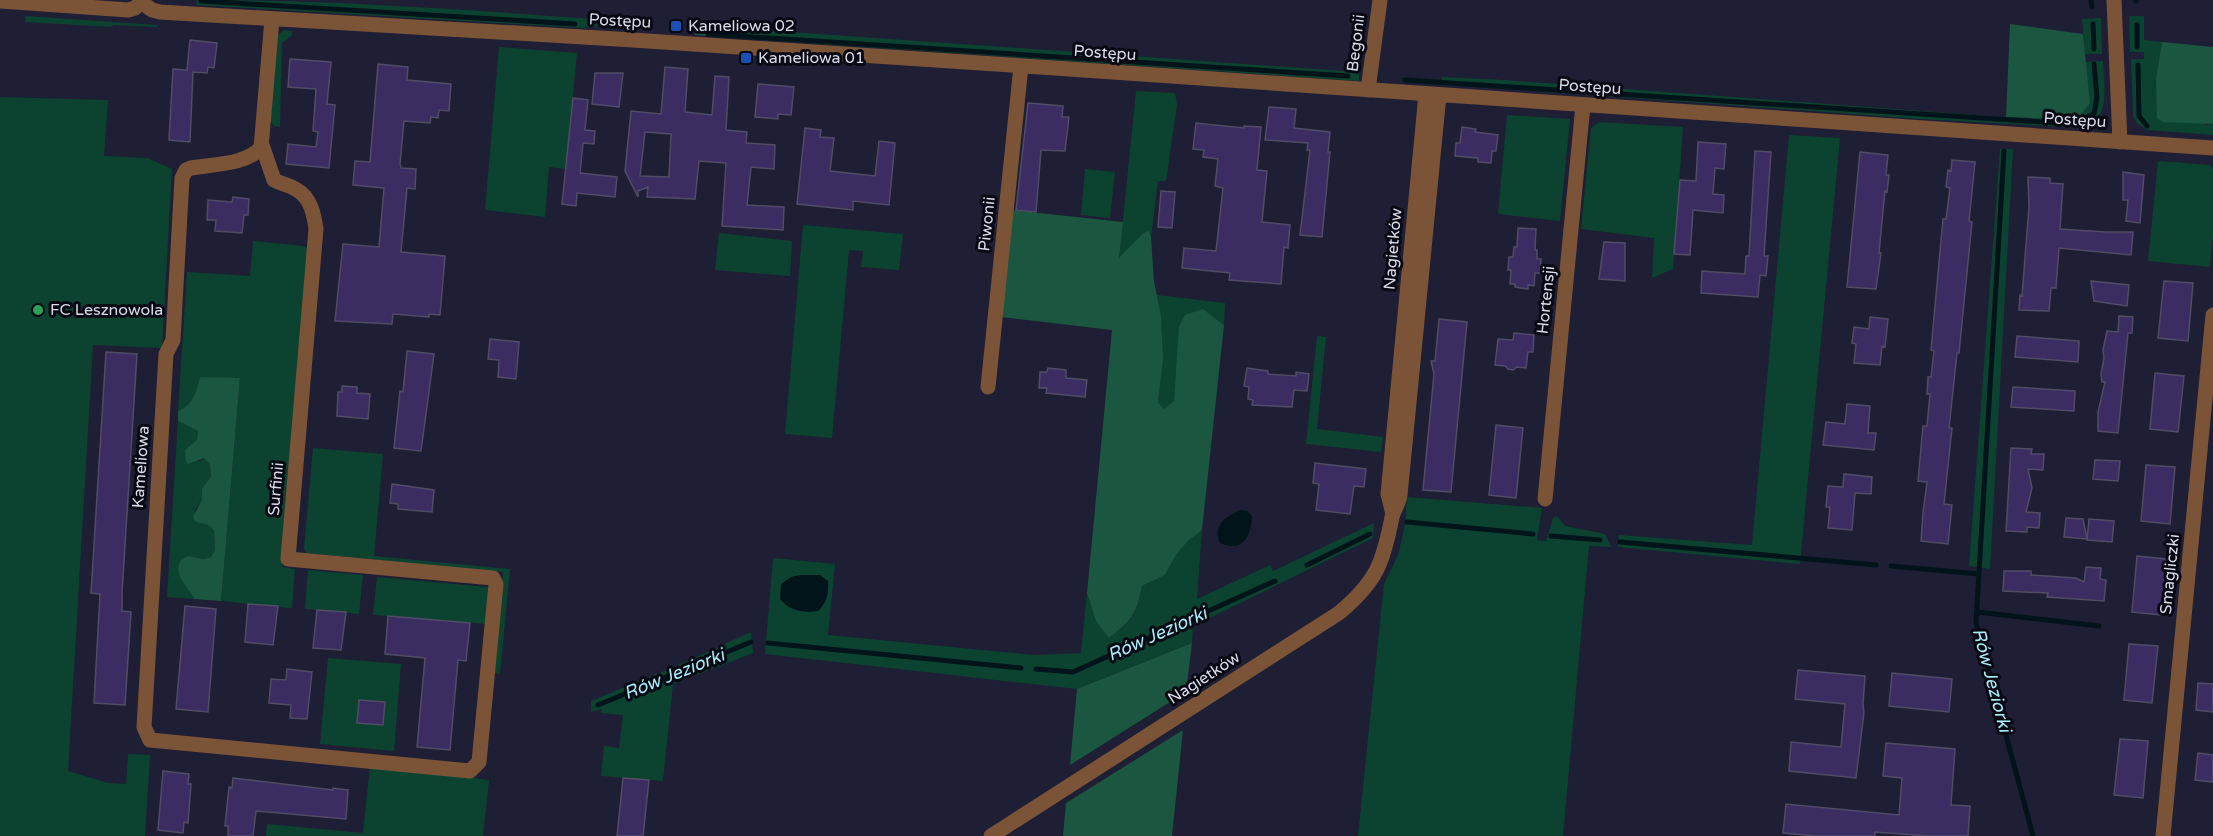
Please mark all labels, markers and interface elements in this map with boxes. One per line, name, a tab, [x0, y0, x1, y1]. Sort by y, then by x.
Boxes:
street label: Postępu	[588, 9, 652, 33]
street label: Begonii	[1343, 13, 1369, 73]
place label: Kameliowa 02	[688, 16, 795, 36]
marker: Kameliowa 02	[669, 19, 683, 33]
street label: Postępu	[1073, 41, 1137, 65]
place label: Kameliowa 01	[758, 48, 865, 68]
marker: Kameliowa 01	[739, 51, 753, 65]
street label: Postępu	[1558, 75, 1622, 99]
street label: Postępu	[2043, 108, 2107, 132]
street label: Piwonii	[974, 196, 1000, 252]
street label: Nagietków	[1379, 207, 1407, 291]
street label: Hortensji	[1532, 265, 1560, 335]
place label: FC Lesznowola	[50, 300, 163, 320]
marker: FC Lesznowola	[31, 303, 45, 317]
street label: Kameliowa	[128, 425, 154, 509]
street label: Surfinii	[264, 461, 288, 517]
street label: Smagliczki	[2156, 533, 2184, 615]
water label: Rów Jeziorki	[1104, 601, 1213, 666]
water label: Rów Jeziorki	[1968, 626, 2017, 737]
water label: Rów Jeziorki	[620, 643, 730, 704]
street label: Nagietków	[1164, 647, 1244, 709]

